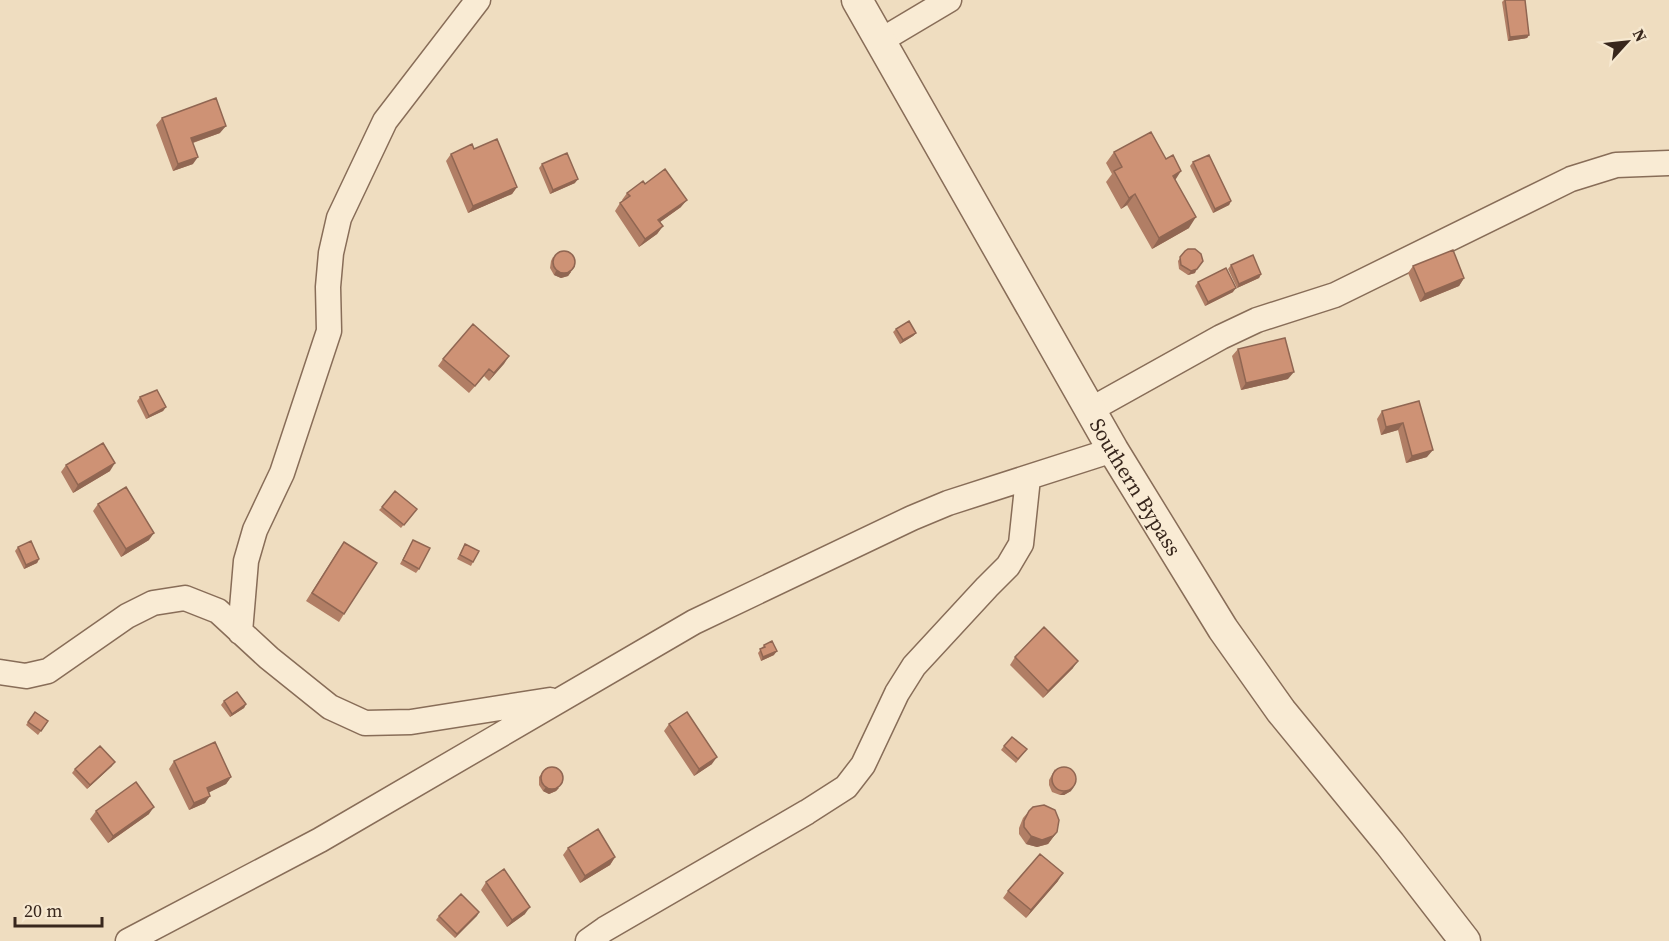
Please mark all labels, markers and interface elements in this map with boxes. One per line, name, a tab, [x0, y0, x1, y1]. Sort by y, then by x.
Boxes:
north arrow	[1597, 12, 1657, 72]
text: N	[1628, 25, 1653, 46]
street label: Southern Bypass	[1083, 413, 1189, 561]
scale bar	[15, 890, 102, 928]
text: 20 m	[24, 898, 62, 923]

